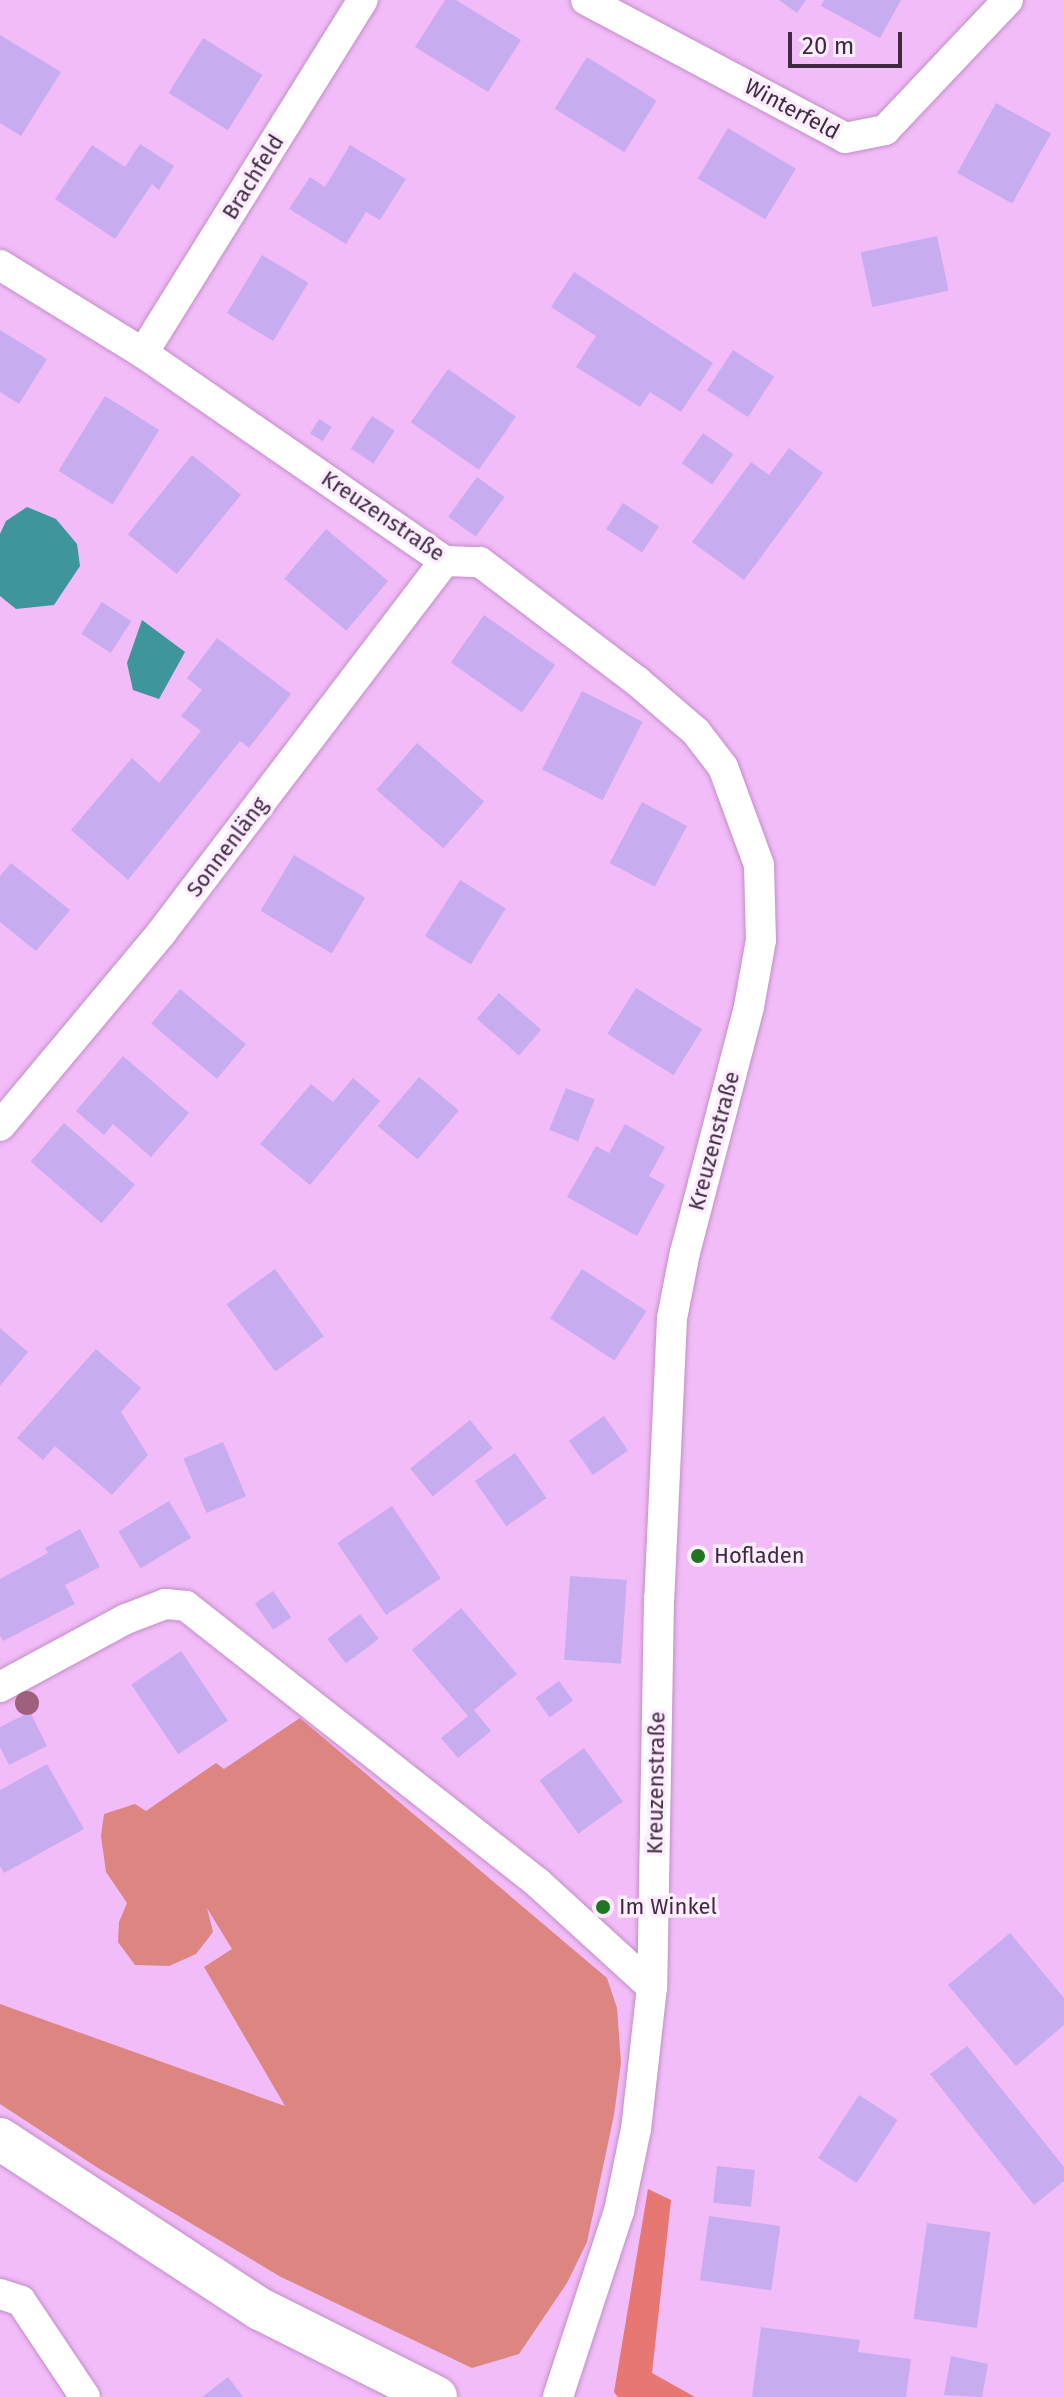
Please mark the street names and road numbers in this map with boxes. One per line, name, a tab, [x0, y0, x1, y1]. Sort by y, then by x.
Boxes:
street label: Winterfeld	[740, 73, 844, 145]
street label: Brachfeld	[217, 130, 289, 224]
street label: Kreuzenstraße	[316, 465, 450, 567]
street label: Sonnenläng	[181, 792, 273, 902]
street label: Kreuzenstraße	[683, 1069, 745, 1213]
street label: Kreuzenstraße	[642, 1711, 670, 1855]

